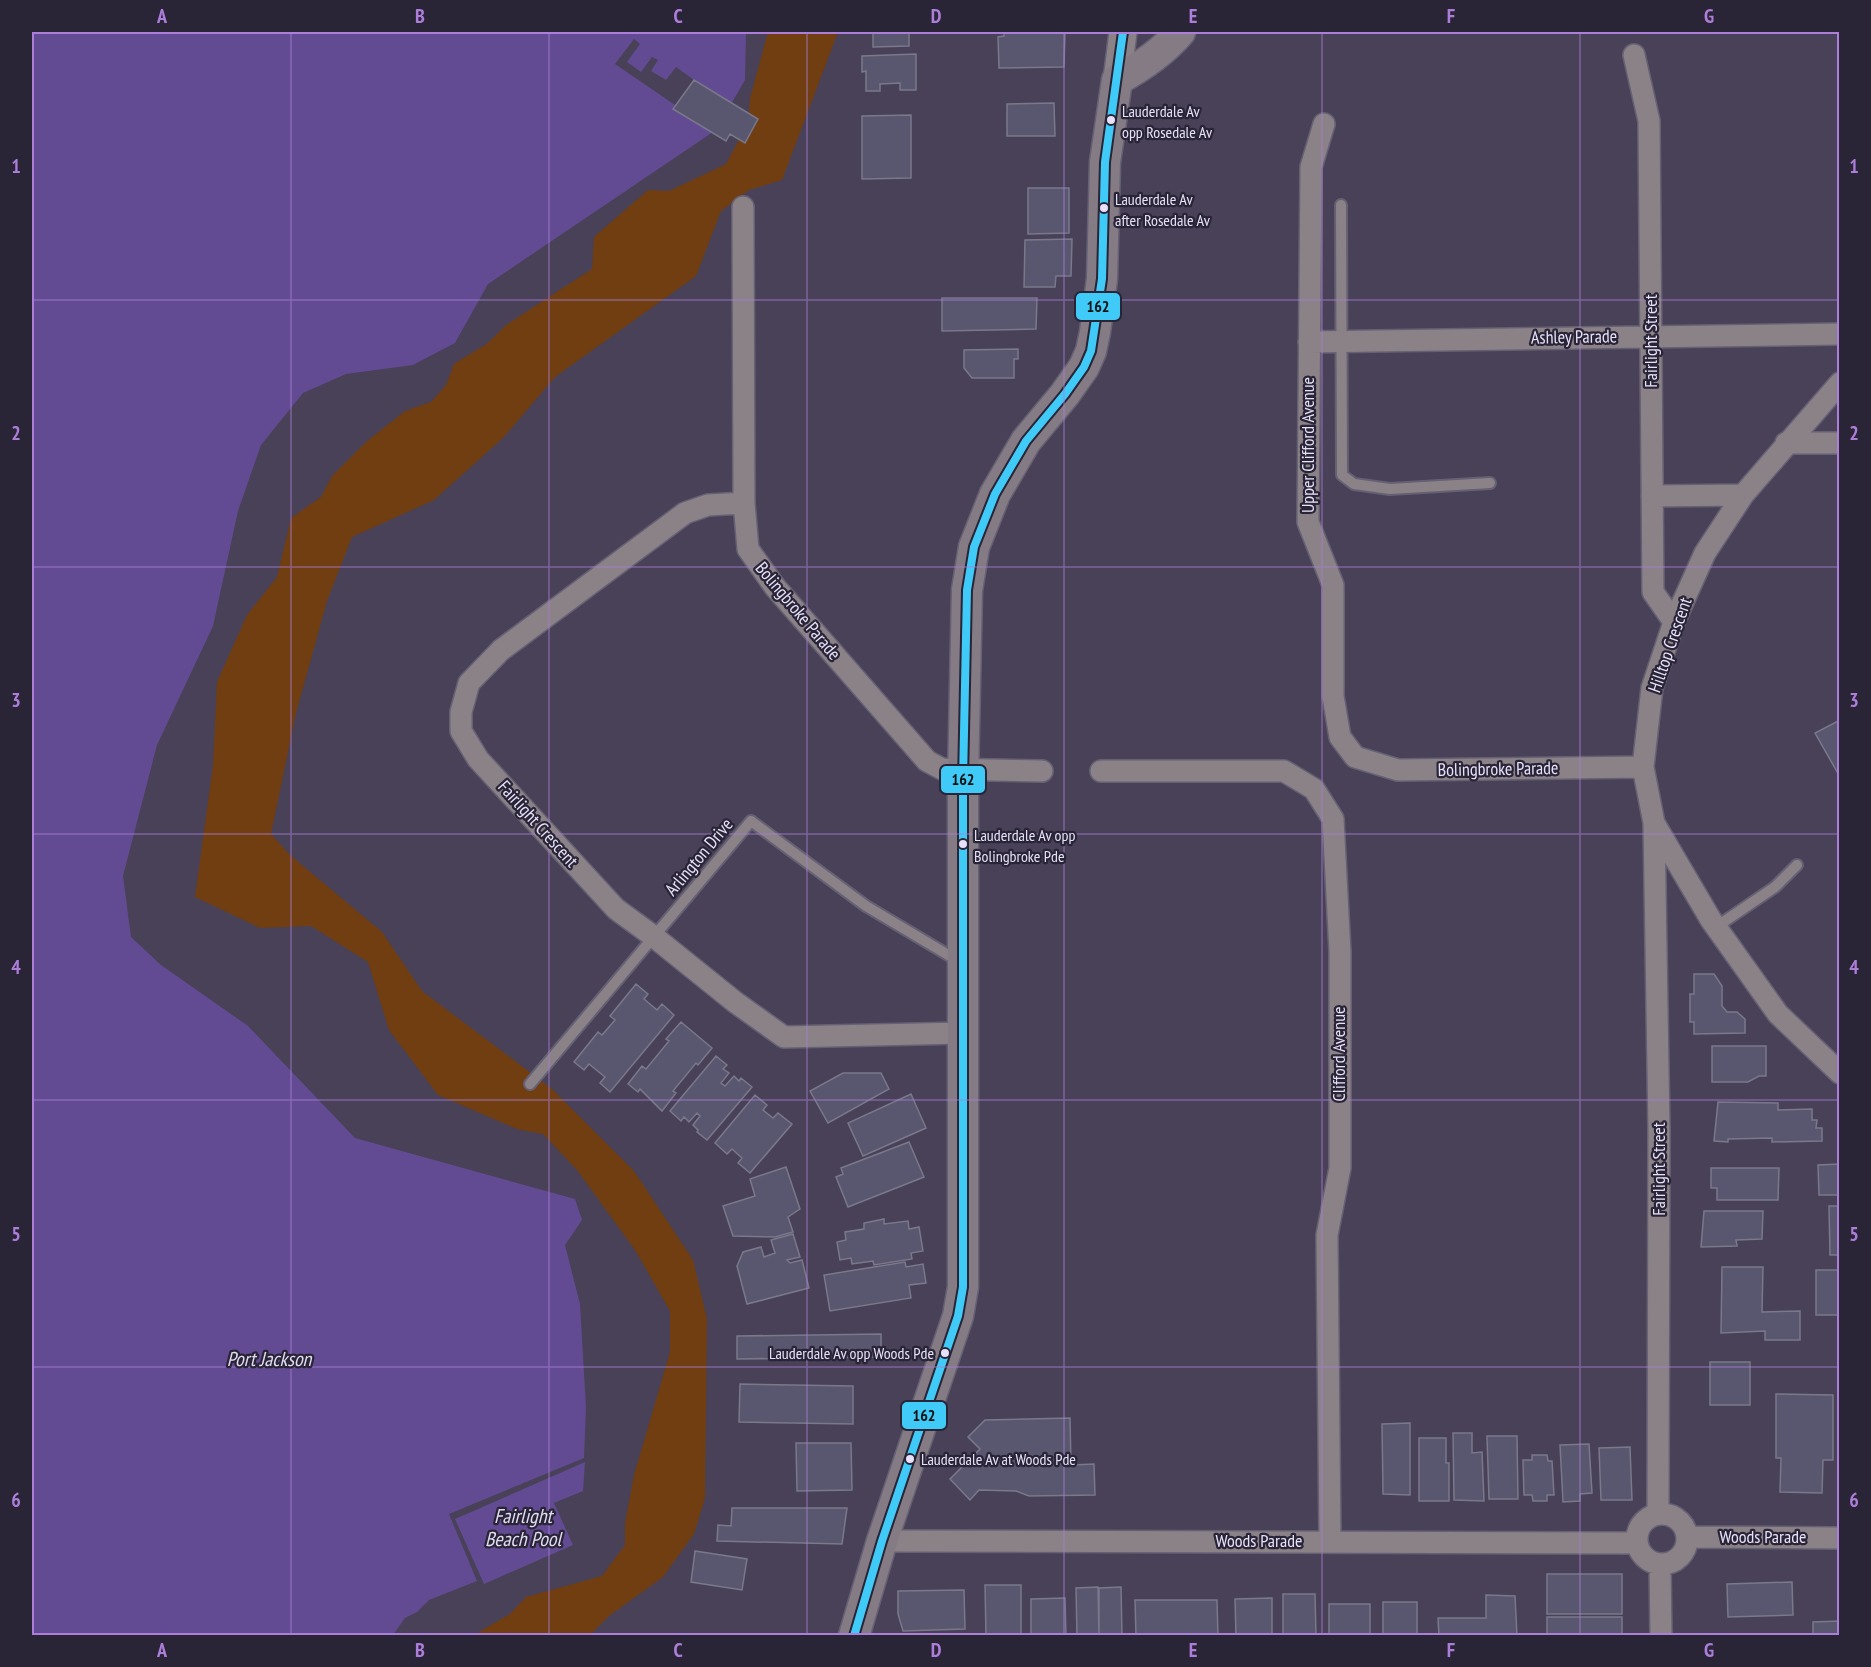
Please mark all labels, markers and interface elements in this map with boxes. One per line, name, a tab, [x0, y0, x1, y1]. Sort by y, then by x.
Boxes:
text: A	[156, 3, 168, 29]
text: B	[415, 3, 425, 29]
text: C	[673, 3, 683, 29]
text: D	[931, 3, 942, 29]
text: E	[1189, 3, 1197, 29]
text: F	[1447, 3, 1455, 29]
text: G	[1704, 3, 1714, 29]
place label: Lauderdale Av opp Rosedale Av	[1122, 101, 1213, 142]
marker: Lauderdale Av opp Rosedale Av	[1105, 114, 1117, 126]
text: 1	[11, 153, 21, 179]
text: 1	[1849, 153, 1859, 179]
place label: Lauderdale Av after Rosedale Av	[1115, 189, 1211, 230]
marker: Lauderdale Av after Rosedale Av	[1098, 202, 1110, 214]
line badge: 162	[1075, 292, 1121, 321]
street label: Fairlight Street	[1639, 294, 1662, 388]
text: 162	[1087, 296, 1109, 316]
street label: Ashley Parade	[1531, 324, 1617, 349]
street label: Upper Clifford Avenue	[1296, 377, 1319, 513]
text: 2	[11, 420, 21, 446]
text: 2	[1849, 420, 1859, 446]
street label: Bolingbroke Parade	[751, 557, 846, 664]
street label: Hilltop Crescent	[1643, 594, 1697, 695]
text: 3	[11, 687, 21, 713]
text: 3	[1849, 687, 1859, 713]
street label: Bolingbroke Parade	[1437, 756, 1559, 781]
line badge: 162	[940, 765, 986, 794]
text: 162	[952, 769, 974, 789]
street label: Fairlight Crescent	[493, 776, 583, 872]
street label: Arlington Drive	[660, 813, 738, 900]
place label: Lauderdale Av opp Bolingbroke Pde	[974, 825, 1075, 866]
marker: Lauderdale Av opp Bolingbroke Pde	[957, 838, 969, 850]
text: 4	[11, 954, 21, 980]
text: 4	[1849, 954, 1859, 980]
street label: Clifford Avenue	[1327, 1007, 1350, 1101]
street label: Fairlight Street	[1647, 1122, 1670, 1216]
text: 5	[11, 1221, 21, 1247]
text: 5	[1849, 1221, 1859, 1247]
place label: Lauderdale Av opp Woods Pde	[769, 1343, 934, 1363]
water label: Port Jackson	[227, 1346, 313, 1372]
marker: Lauderdale Av opp Woods Pde	[939, 1347, 951, 1359]
line badge: 162	[901, 1401, 947, 1430]
text: 162	[913, 1405, 935, 1425]
place label: Lauderdale Av at Woods Pde	[921, 1449, 1076, 1469]
marker: Lauderdale Av at Woods Pde	[904, 1453, 916, 1465]
text: 6	[11, 1487, 21, 1513]
text: 6	[1849, 1487, 1859, 1513]
water label: Fairlight Beach Pool	[485, 1503, 563, 1552]
street label: Woods Parade	[1720, 1525, 1806, 1548]
street label: Woods Parade	[1216, 1529, 1302, 1552]
text: A	[156, 1637, 168, 1663]
text: B	[415, 1637, 425, 1663]
text: C	[673, 1637, 683, 1663]
text: D	[931, 1637, 942, 1663]
text: E	[1189, 1637, 1197, 1663]
text: F	[1447, 1637, 1455, 1663]
text: G	[1704, 1637, 1714, 1663]

